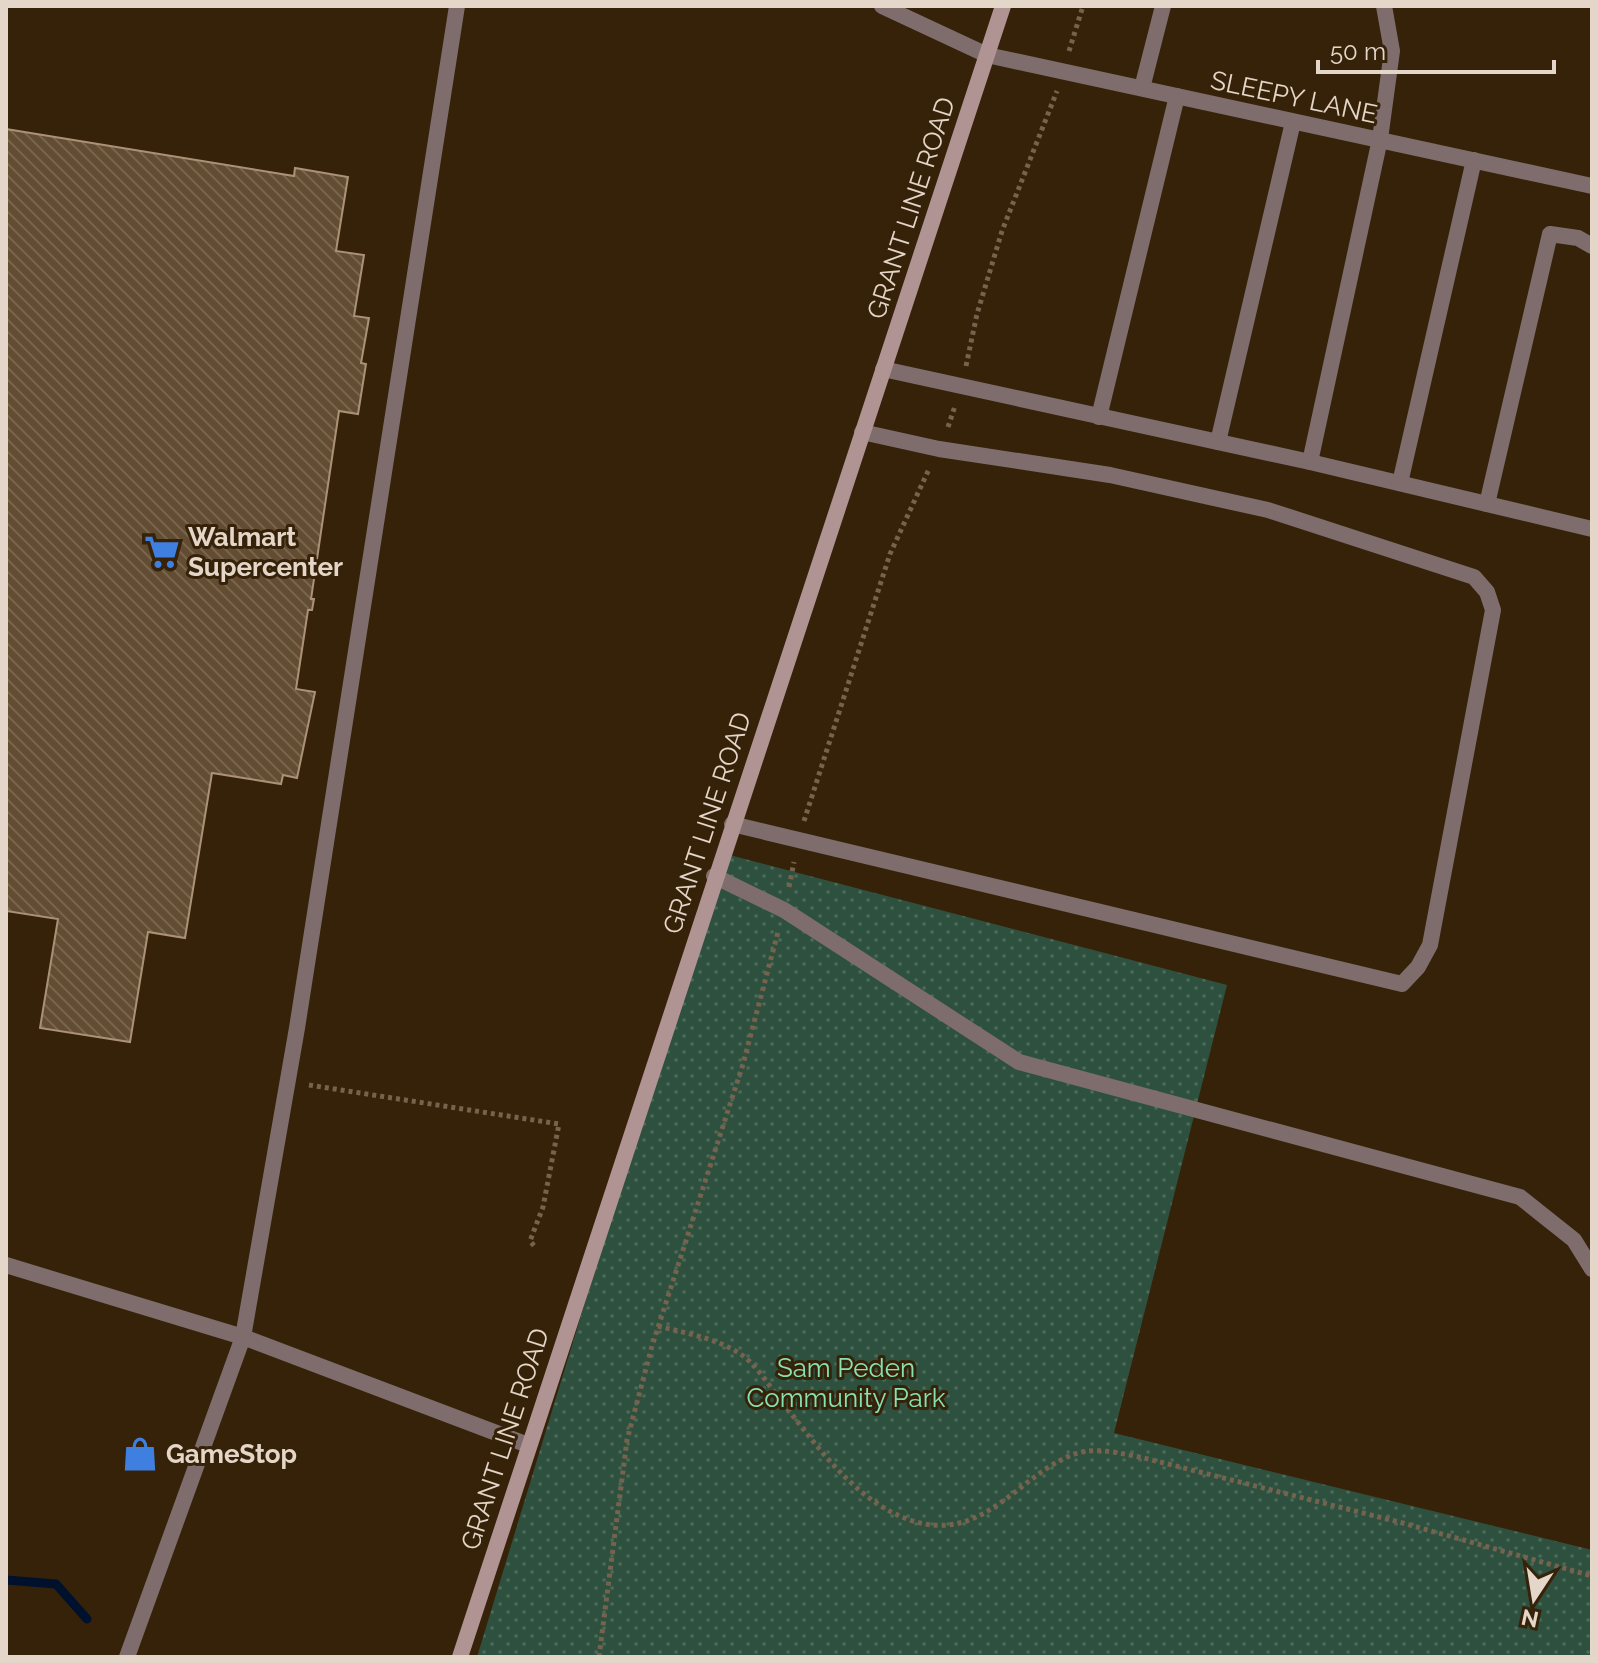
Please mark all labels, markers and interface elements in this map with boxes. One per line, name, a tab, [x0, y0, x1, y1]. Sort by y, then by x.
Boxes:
scale bar	[1318, 24, 1554, 74]
text: 50 m	[1330, 37, 1386, 66]
street label: SLEEPY LANE	[1208, 65, 1380, 129]
street label: GRANT LINE ROAD	[861, 94, 961, 322]
place label: Walmart Supercenter	[188, 522, 343, 582]
supermarket icon: Walmart Supercenter	[143, 533, 181, 571]
street label: GRANT LINE ROAD	[657, 709, 757, 937]
street label: GRANT LINE ROAD	[455, 1325, 555, 1553]
park label: Sam Peden Community Park	[746, 1353, 946, 1413]
shop icon: GameStop	[121, 1435, 159, 1473]
place label: GameStop	[166, 1439, 297, 1469]
north arrow	[1494, 1559, 1574, 1639]
text: N	[1519, 1604, 1541, 1633]

